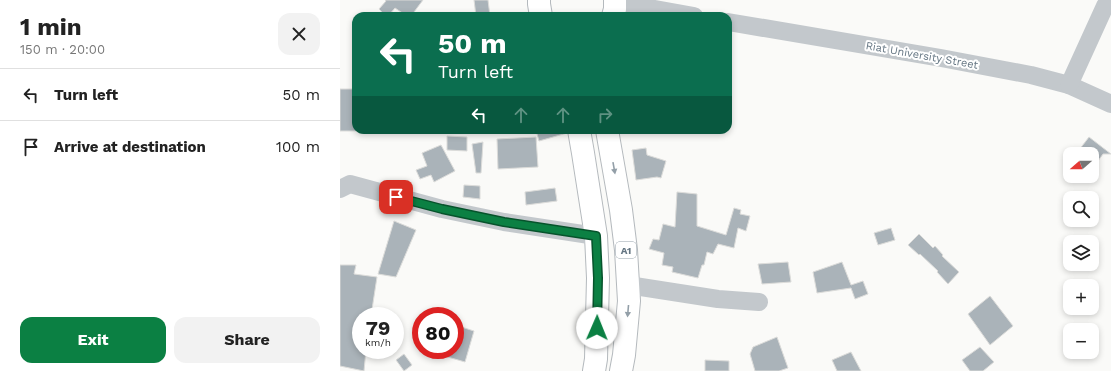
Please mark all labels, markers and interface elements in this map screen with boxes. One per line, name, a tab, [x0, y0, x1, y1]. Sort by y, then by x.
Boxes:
text: 1 min	[20, 13, 82, 41]
button: close	[278, 13, 320, 55]
text: 50 m	[438, 27, 507, 60]
icon: left	[372, 28, 424, 80]
street label: Riat University Street	[865, 39, 980, 72]
text: 150 m · 20:00	[20, 42, 105, 57]
text: Turn left	[438, 61, 513, 82]
icon: left	[20, 84, 42, 106]
text: Turn left	[54, 86, 118, 104]
text: 50 m	[283, 86, 320, 104]
icon: left	[468, 104, 490, 126]
icon: ahead	[510, 104, 532, 126]
icon: ahead	[552, 104, 574, 126]
icon: right	[594, 104, 616, 126]
icon: arrive	[20, 136, 42, 158]
text: Arrive at destination	[54, 138, 206, 156]
text: 100 m	[276, 138, 320, 156]
north arrow	[1063, 147, 1099, 183]
map controls	[1063, 147, 1099, 359]
one-way arrow	[611, 162, 617, 174]
pin	[379, 180, 413, 214]
icon: arrive	[385, 186, 407, 208]
button: search	[1063, 191, 1099, 227]
button: layers	[1063, 235, 1099, 271]
road number: A1	[616, 242, 636, 258]
button: +	[1063, 279, 1099, 315]
one-way arrow	[625, 305, 632, 317]
speed limit sign: 80	[412, 307, 464, 359]
position arrow	[576, 307, 618, 349]
text: 79	[366, 316, 390, 340]
button: Exit	[20, 317, 166, 363]
button: Share	[174, 317, 320, 363]
button: −	[1063, 323, 1099, 359]
text: km/h	[365, 337, 391, 348]

